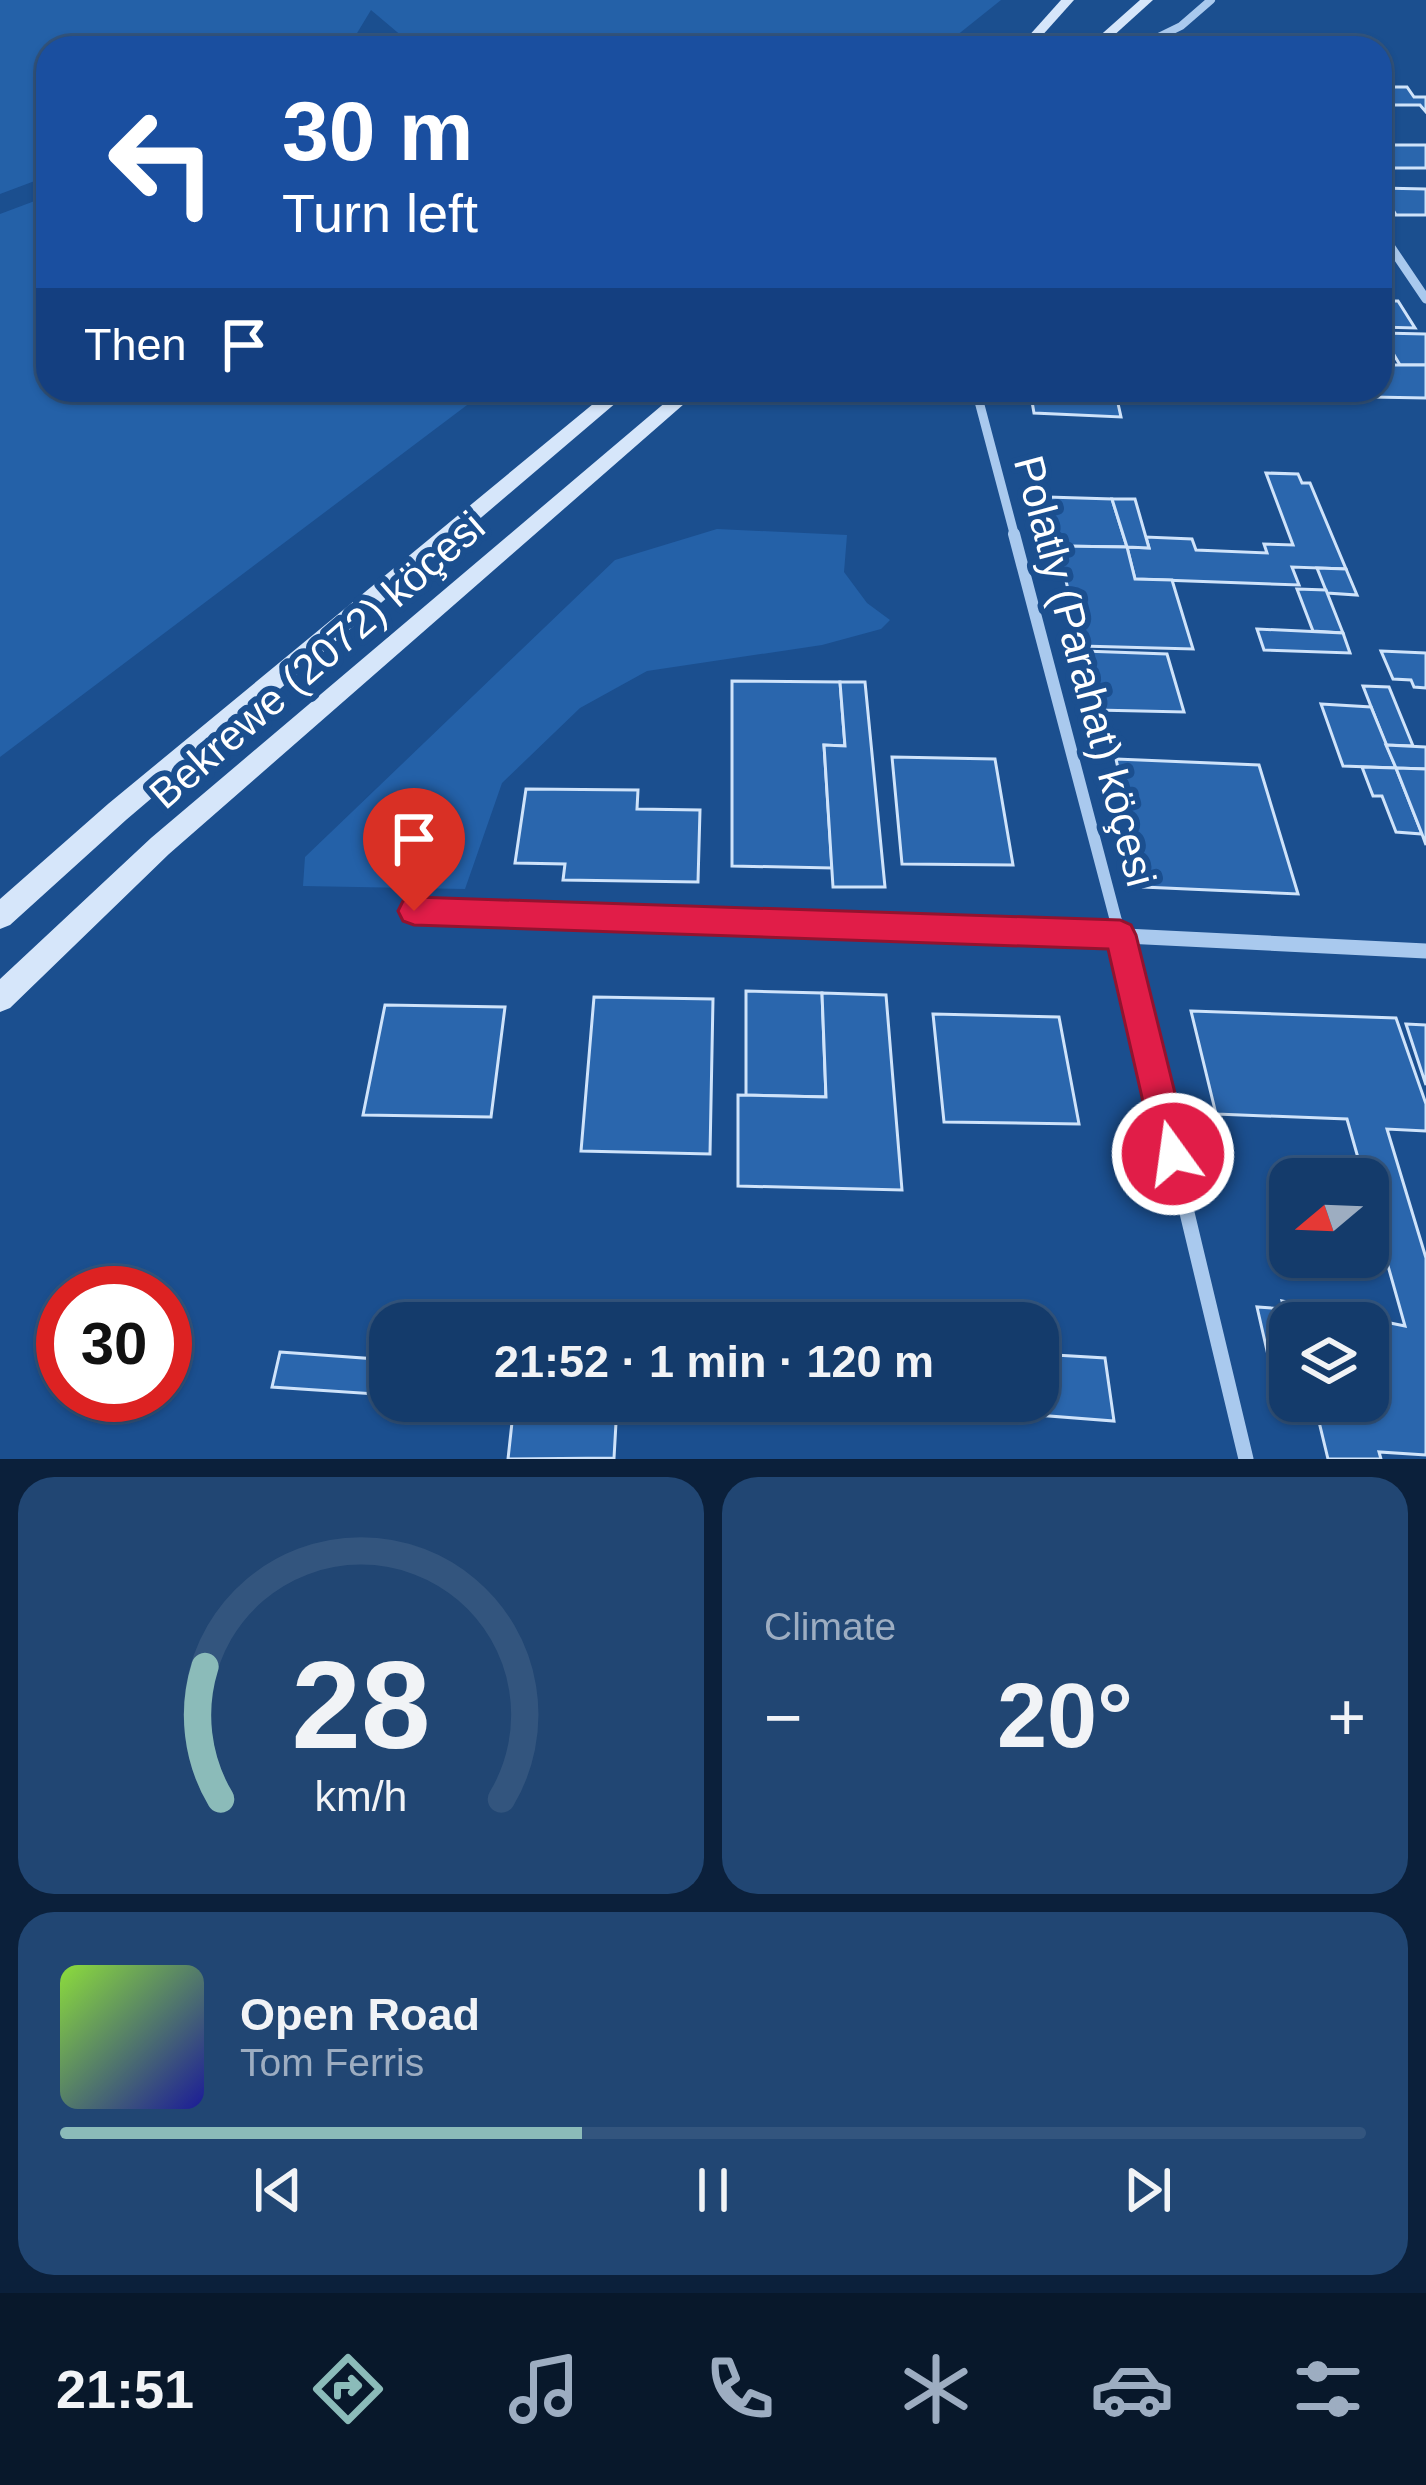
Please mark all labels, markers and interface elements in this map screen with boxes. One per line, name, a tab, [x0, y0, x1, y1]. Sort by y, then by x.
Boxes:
icon: left	[84, 84, 240, 240]
text: 30 m	[282, 84, 473, 178]
text: Turn left	[282, 183, 478, 243]
icon: arrive	[211, 312, 277, 378]
text: Then	[84, 319, 187, 370]
street label: Polatly (Parahat) köçesi	[1005, 451, 1165, 891]
street label: Bekrewe (2072) köçesi	[140, 502, 494, 818]
pin	[363, 788, 465, 911]
icon: arrive	[381, 806, 447, 872]
position arrow	[1110, 1091, 1236, 1217]
north arrow	[1269, 1158, 1389, 1278]
map controls	[1269, 1158, 1389, 1422]
speed limit sign: 30	[36, 1266, 192, 1422]
button: layers	[1269, 1302, 1389, 1422]
text: 21:52 · 1 min · 120 m	[494, 1336, 934, 1387]
text: Climate	[764, 1605, 896, 1648]
text: 28	[292, 1635, 430, 1774]
text: 20°	[997, 1666, 1133, 1766]
text: −	[764, 1680, 803, 1754]
text: +	[1327, 1680, 1366, 1754]
text: km/h	[315, 1771, 407, 1819]
text: Open Road	[240, 1989, 480, 2040]
text: Tom Ferris	[240, 2041, 424, 2084]
icon: previous	[245, 2157, 311, 2223]
icon: pause	[680, 2157, 746, 2223]
icon: next	[1115, 2157, 1181, 2223]
icon: directions	[306, 2347, 390, 2431]
icon: music	[502, 2347, 586, 2431]
icon: phone	[698, 2347, 782, 2431]
icon: climate	[894, 2347, 978, 2431]
icon: car	[1090, 2347, 1174, 2431]
icon: filters	[1286, 2347, 1370, 2431]
text: 21:51	[56, 2359, 194, 2419]

